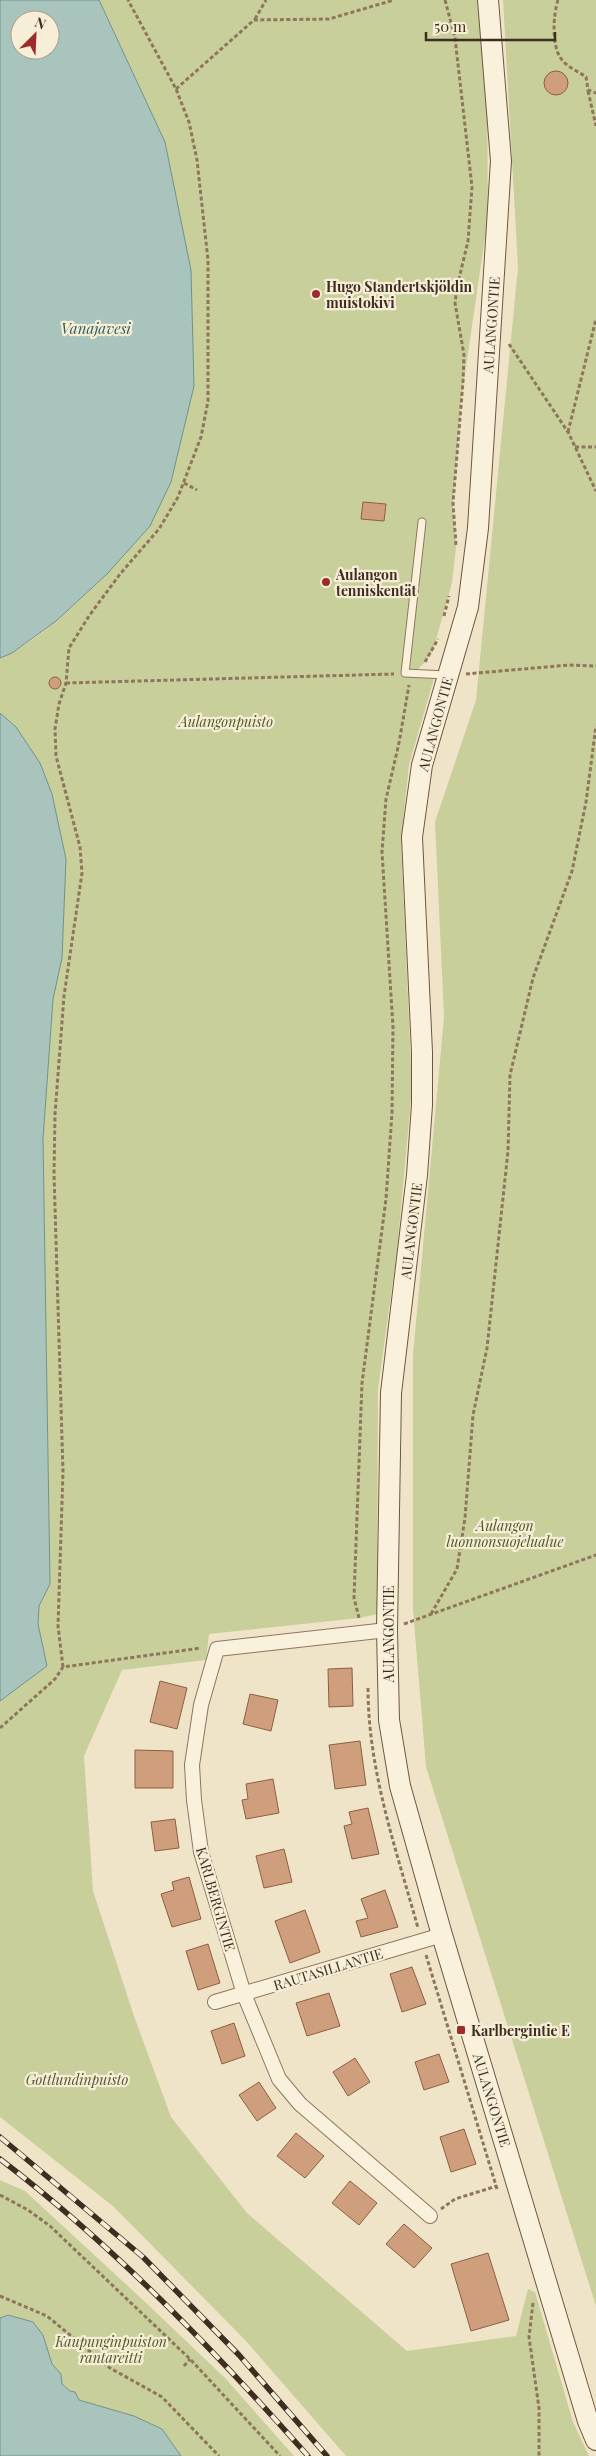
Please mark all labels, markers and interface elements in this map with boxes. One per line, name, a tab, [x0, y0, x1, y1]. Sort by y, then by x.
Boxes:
north arrow	[10, 10, 60, 60]
scale bar	[426, 10, 555, 42]
text: N	[32, 12, 49, 33]
text: 50 m	[434, 16, 467, 36]
street label: AULANGONTIE	[478, 276, 504, 375]
place label: Hugo Standertskjöldin muistokivi	[326, 277, 473, 312]
marker: Hugo Standertskjöldin muistokivi	[310, 288, 322, 300]
water label: Vanajavesi	[61, 318, 131, 338]
place label: Aulangon tenniskentät	[335, 565, 417, 600]
marker: Aulangon tenniskentät	[320, 576, 332, 588]
street label: AULANGONTIE	[413, 675, 457, 774]
park label: Aulangonpuisto	[177, 712, 273, 731]
street label: AULANGONTIE	[396, 1182, 426, 1281]
park label: Aulangon luonnonsuojelualue	[447, 1516, 563, 1551]
street label: AULANGONTIE	[379, 1586, 398, 1683]
street label: KARLBERGINTIE	[192, 1845, 240, 1953]
street label: RAUTASILLANTIE	[271, 1943, 385, 1995]
place label: Karlbergintie E	[471, 2021, 570, 2040]
marker: Karlbergintie E	[455, 2024, 467, 2036]
street label: AULANGONTIE	[468, 2050, 515, 2149]
park label: Gottlundinpuisto	[26, 2070, 129, 2089]
park label: Kaupunginpuiston rantareitti	[54, 2332, 167, 2367]

